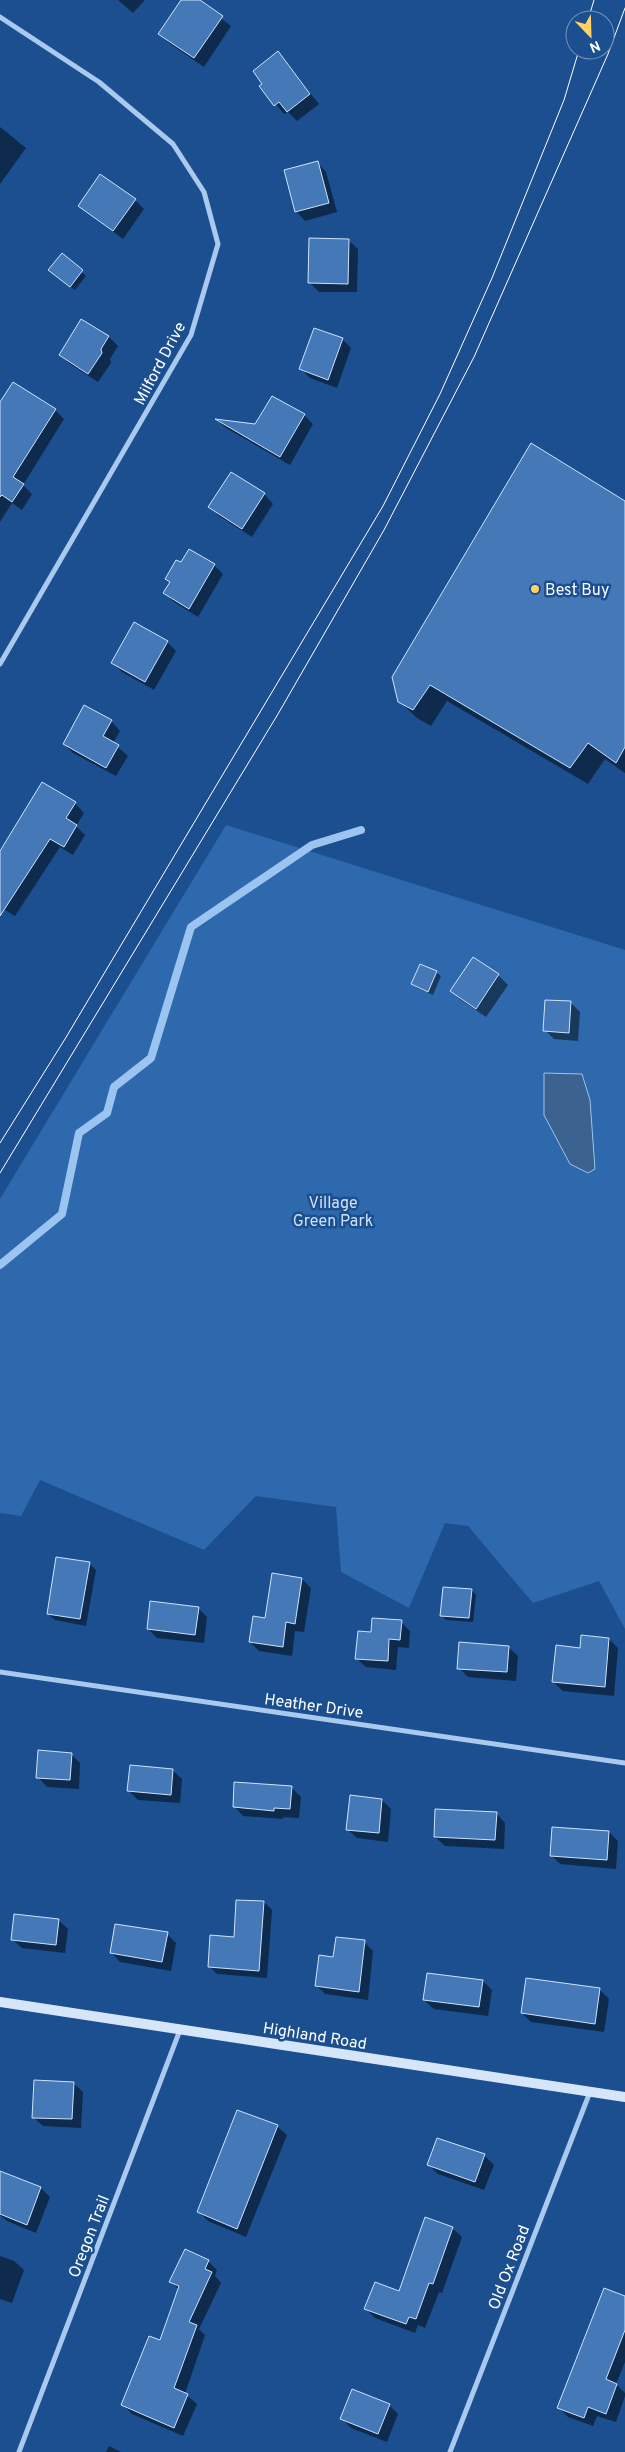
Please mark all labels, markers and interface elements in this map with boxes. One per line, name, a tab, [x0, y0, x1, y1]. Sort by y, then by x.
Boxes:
north arrow	[565, 10, 615, 60]
text: N	[587, 36, 602, 55]
street label: Milford Drive	[130, 319, 191, 409]
place label: Best Buy	[545, 581, 609, 601]
marker: Best Buy	[529, 583, 541, 595]
park label: Village Green Park	[293, 1194, 373, 1232]
street label: Heather Drive	[263, 1690, 364, 1724]
street label: Highland Road	[261, 2019, 368, 2055]
street label: Oregon Trail	[65, 2193, 115, 2281]
street label: Old Ox Road	[485, 2223, 535, 2313]

